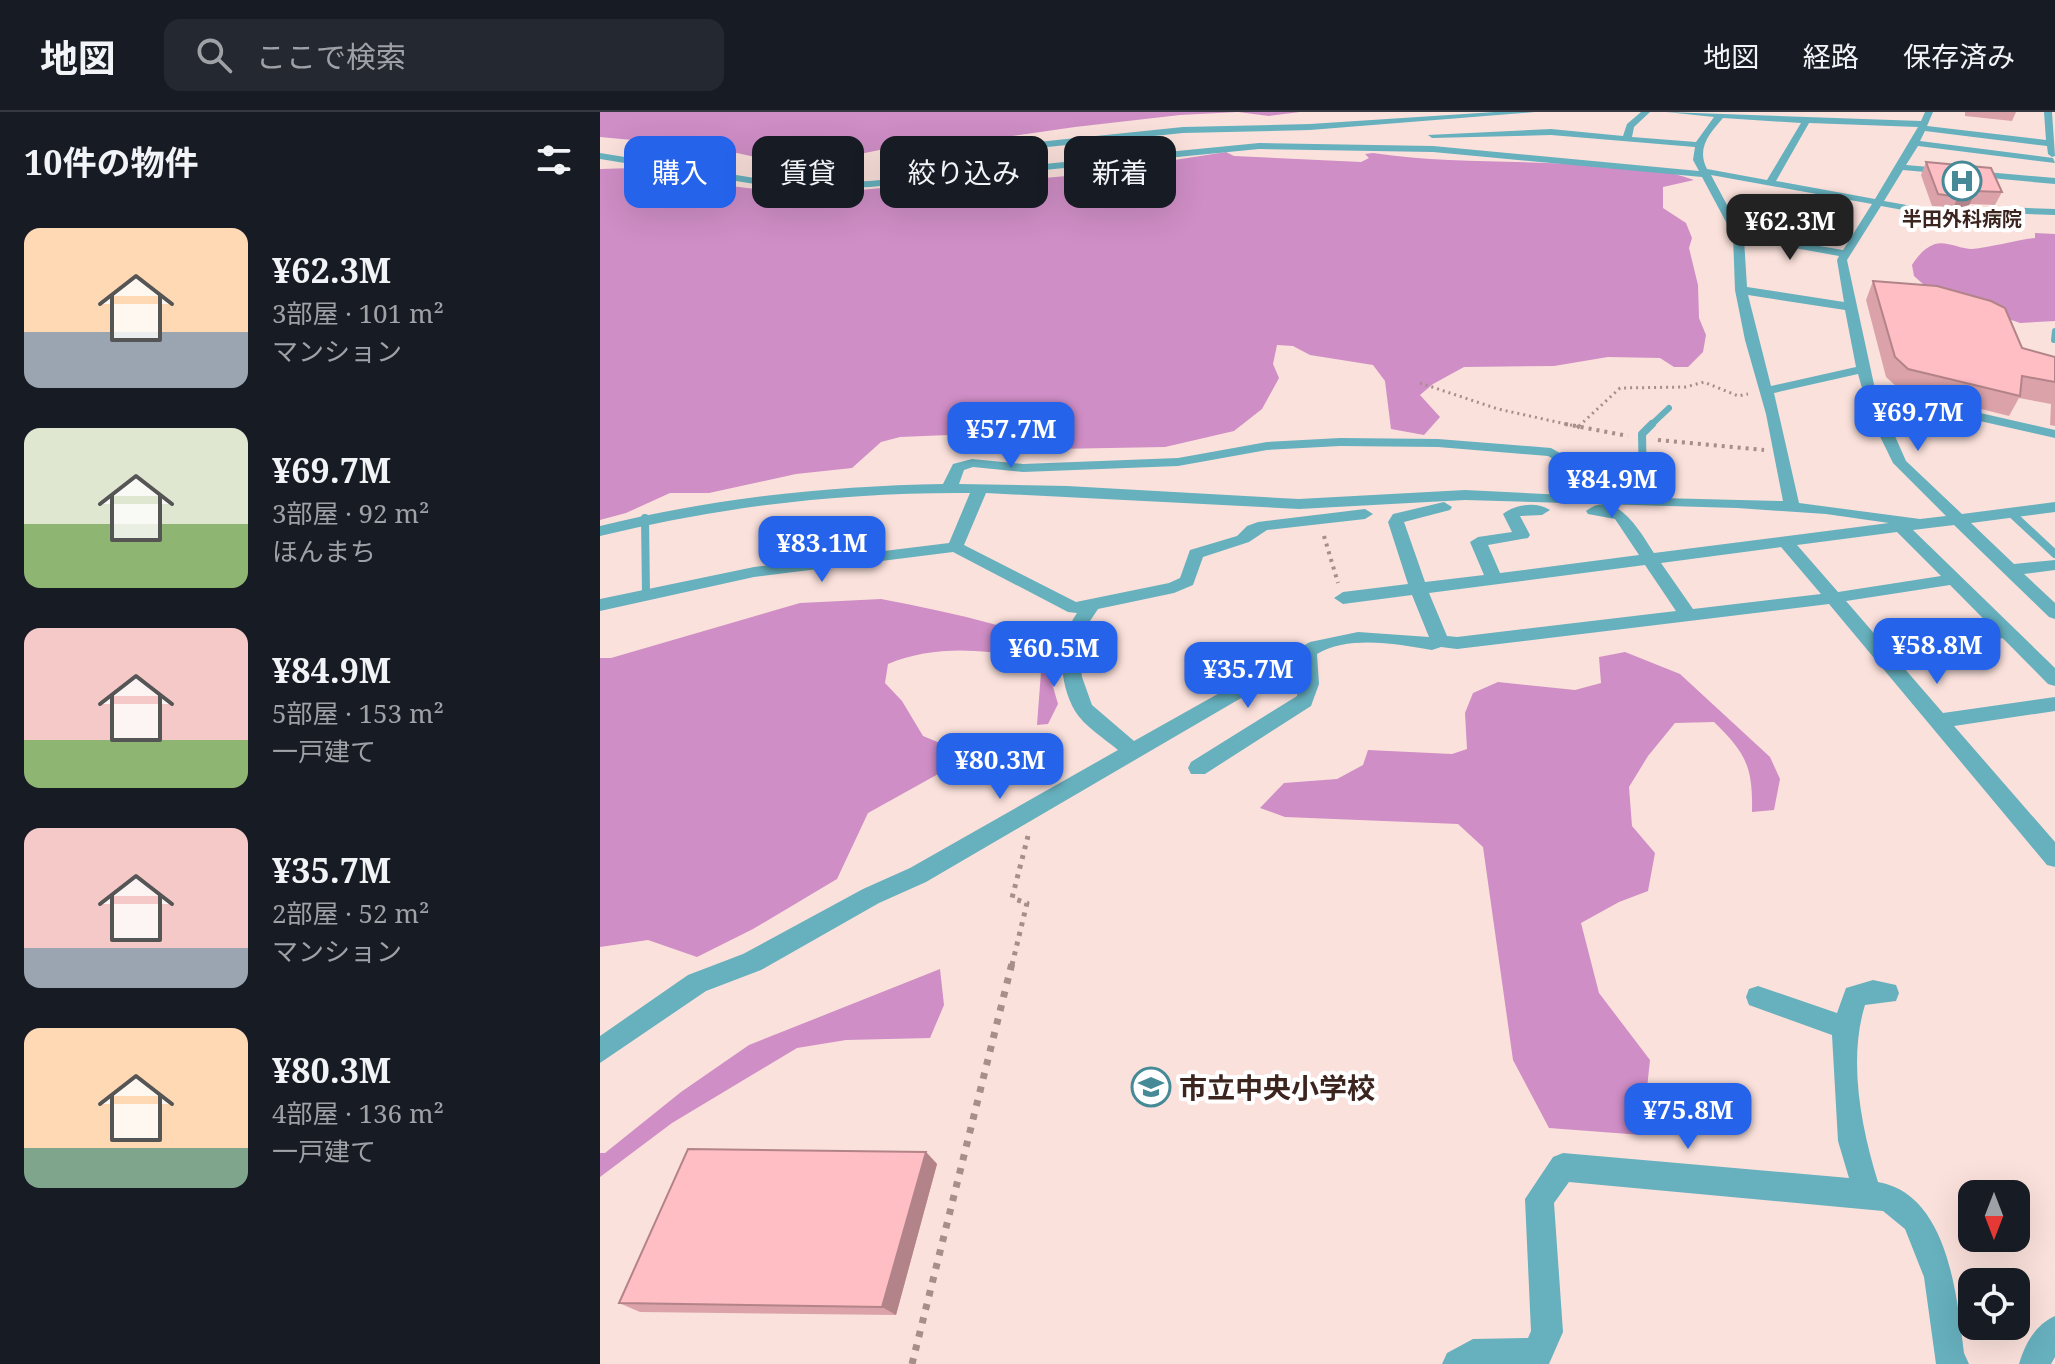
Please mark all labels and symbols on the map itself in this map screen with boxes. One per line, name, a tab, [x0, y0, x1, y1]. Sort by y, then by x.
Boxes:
hospital icon: 半田外科病院	[1941, 160, 1983, 202]
pin: ¥62.3M	[1725, 194, 1855, 262]
place label: 半田外科病院	[1902, 205, 2022, 232]
pin: ¥69.7M	[1853, 385, 1983, 453]
pin: ¥57.7M	[946, 402, 1076, 470]
pin: ¥84.9M	[1547, 452, 1677, 520]
pin: ¥83.1M	[757, 516, 887, 584]
pin: ¥58.8M	[1872, 618, 2002, 686]
pin: ¥60.5M	[989, 621, 1119, 689]
pin: ¥35.7M	[1183, 642, 1313, 710]
pin: ¥80.3M	[935, 733, 1065, 801]
school or university icon: 市立中央小学校	[1130, 1066, 1172, 1108]
place label: 市立中央小学校	[1179, 1068, 1375, 1106]
pin: ¥75.8M	[1623, 1083, 1753, 1151]
north arrow	[1958, 1180, 2030, 1252]

